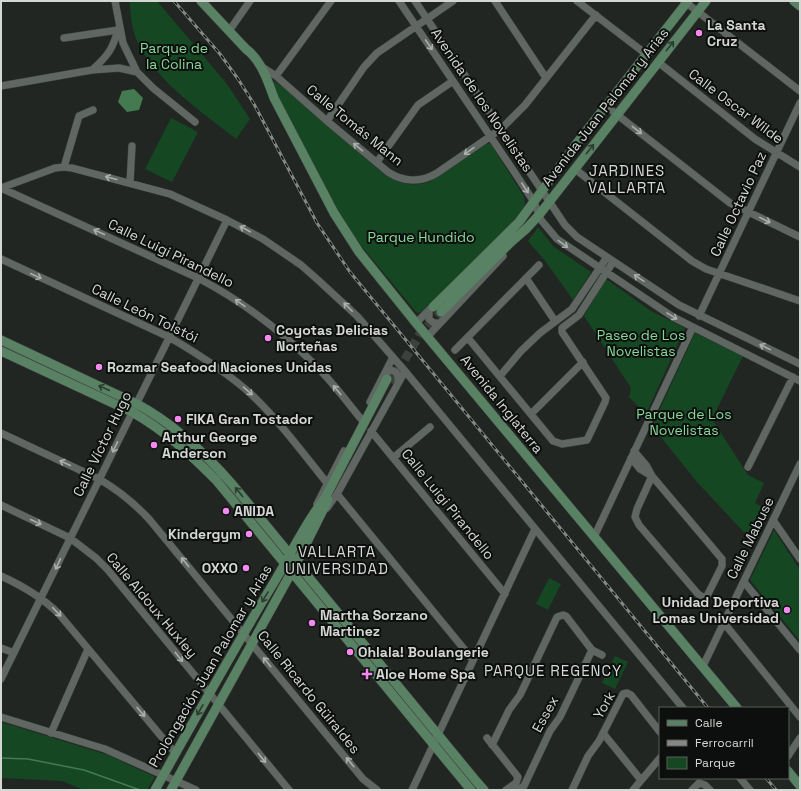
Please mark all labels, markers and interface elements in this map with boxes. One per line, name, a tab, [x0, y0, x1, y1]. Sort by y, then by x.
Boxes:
place label: La Santa Cruz	[707, 16, 766, 50]
street label: Avenida Juan Palomar y Arias	[538, 24, 672, 190]
street label: Avenida de los Novelistas	[427, 25, 537, 175]
marker: La Santa Cruz	[694, 28, 704, 38]
park label: Parque de la Colina	[140, 39, 208, 73]
one-way arrow	[425, 39, 433, 50]
one-way arrow	[666, 41, 675, 52]
street label: Calle Oscar Wilde	[685, 64, 787, 148]
street label: Calle Tomás Mann	[303, 80, 407, 170]
one-way arrow	[631, 125, 642, 134]
one-way arrow	[352, 142, 363, 151]
one-way arrow	[586, 143, 595, 154]
one-way arrow	[463, 147, 474, 155]
street label: Calle Octavio Paz	[706, 148, 770, 260]
district label: JARDINES VALLARTA	[588, 161, 666, 197]
one-way arrow	[105, 174, 118, 181]
one-way arrow	[521, 182, 529, 193]
street label: Calle Luigi Pirandello	[105, 215, 237, 291]
one-way arrow	[759, 217, 771, 224]
one-way arrow	[239, 225, 251, 232]
one-way arrow	[94, 228, 106, 235]
park label: Parque Hundido	[367, 228, 475, 246]
one-way arrow	[558, 240, 569, 248]
one-way arrow	[30, 273, 42, 280]
one-way arrow	[633, 274, 644, 282]
street label: Calle León Tolstói	[89, 279, 201, 347]
one-way arrow	[235, 299, 246, 307]
one-way arrow	[343, 302, 353, 312]
one-way arrow	[666, 312, 678, 320]
place label: Coyotas Delicias Norteñas	[276, 321, 388, 355]
park label: Paseo de Los Novelistas	[597, 326, 685, 360]
marker: Coyotas Delicias Norteñas	[263, 333, 273, 343]
one-way arrow	[759, 343, 771, 350]
street label: Avenida Inglaterra	[457, 351, 547, 457]
place label: Rozmar Seafood Naciones Unidas	[107, 358, 332, 376]
marker: Rozmar Seafood Naciones Unidas	[94, 362, 104, 372]
one-way arrow	[99, 384, 111, 392]
one-way arrow	[332, 384, 341, 395]
one-way arrow	[242, 387, 253, 396]
street label: Calle Víctor Hugo	[69, 388, 135, 500]
park label: Parque de Los Novelistas	[636, 405, 732, 439]
place label: FIKA Gran Tostador	[186, 410, 313, 428]
marker: FIKA Gran Tostador	[173, 414, 183, 424]
place label: Arthur George Anderson	[162, 428, 257, 462]
marker: Arthur George Anderson	[149, 440, 159, 450]
one-way arrow	[111, 441, 118, 453]
street label: Calle Luigi Pirandello	[398, 445, 498, 563]
one-way arrow	[59, 459, 71, 466]
one-way arrow	[234, 487, 243, 498]
street label: Calle Mabuse	[722, 494, 778, 582]
place label: ANIDA	[234, 502, 274, 520]
marker: ANIDA	[221, 506, 231, 516]
one-way arrow	[30, 519, 42, 526]
place label: Kindergym	[168, 525, 241, 543]
marker: Kindergym	[244, 529, 254, 539]
district label: VALLARTA UNIVERSIDAD	[285, 542, 389, 578]
street label: Calle Aldoux Huxley	[103, 549, 201, 661]
one-way arrow	[180, 556, 189, 567]
one-way arrow	[54, 557, 61, 569]
place label: OXXO	[202, 559, 238, 577]
street label: Prolongación Juan Palomar y Arias	[144, 561, 276, 771]
marker: OXXO	[241, 563, 251, 573]
one-way arrow	[260, 591, 268, 603]
place label: Unidad Deportiva Lomas Universidad	[652, 593, 779, 627]
marker: Unidad Deportiva Lomas Universidad	[782, 605, 792, 615]
place label: Martha Sorzano Martinez	[320, 606, 428, 640]
one-way arrow	[52, 607, 62, 617]
marker: Martha Sorzano Martinez	[307, 618, 317, 628]
street label: Calle Ricardo Güiraldes	[254, 627, 364, 757]
place label: Ohlala! Boulangerie	[358, 643, 489, 661]
marker: Ohlala! Boulangerie	[345, 647, 355, 657]
one-way arrow	[175, 652, 184, 663]
one-way arrow	[263, 657, 272, 667]
district label: PARQUE REGENCY	[484, 661, 622, 680]
place label: Aloe Home Spa	[376, 665, 476, 683]
marker: Aloe Home Spa	[361, 668, 373, 680]
street label: York	[589, 688, 619, 722]
street label: Essex	[528, 693, 562, 735]
one-way arrow	[196, 704, 203, 716]
one-way arrow	[136, 706, 145, 717]
legend	[659, 707, 789, 779]
text: Calle	[695, 715, 723, 731]
text: Ferrocarril	[695, 735, 754, 751]
one-way arrow	[258, 752, 267, 763]
text: Parque	[695, 755, 735, 771]
one-way arrow	[345, 757, 354, 768]

